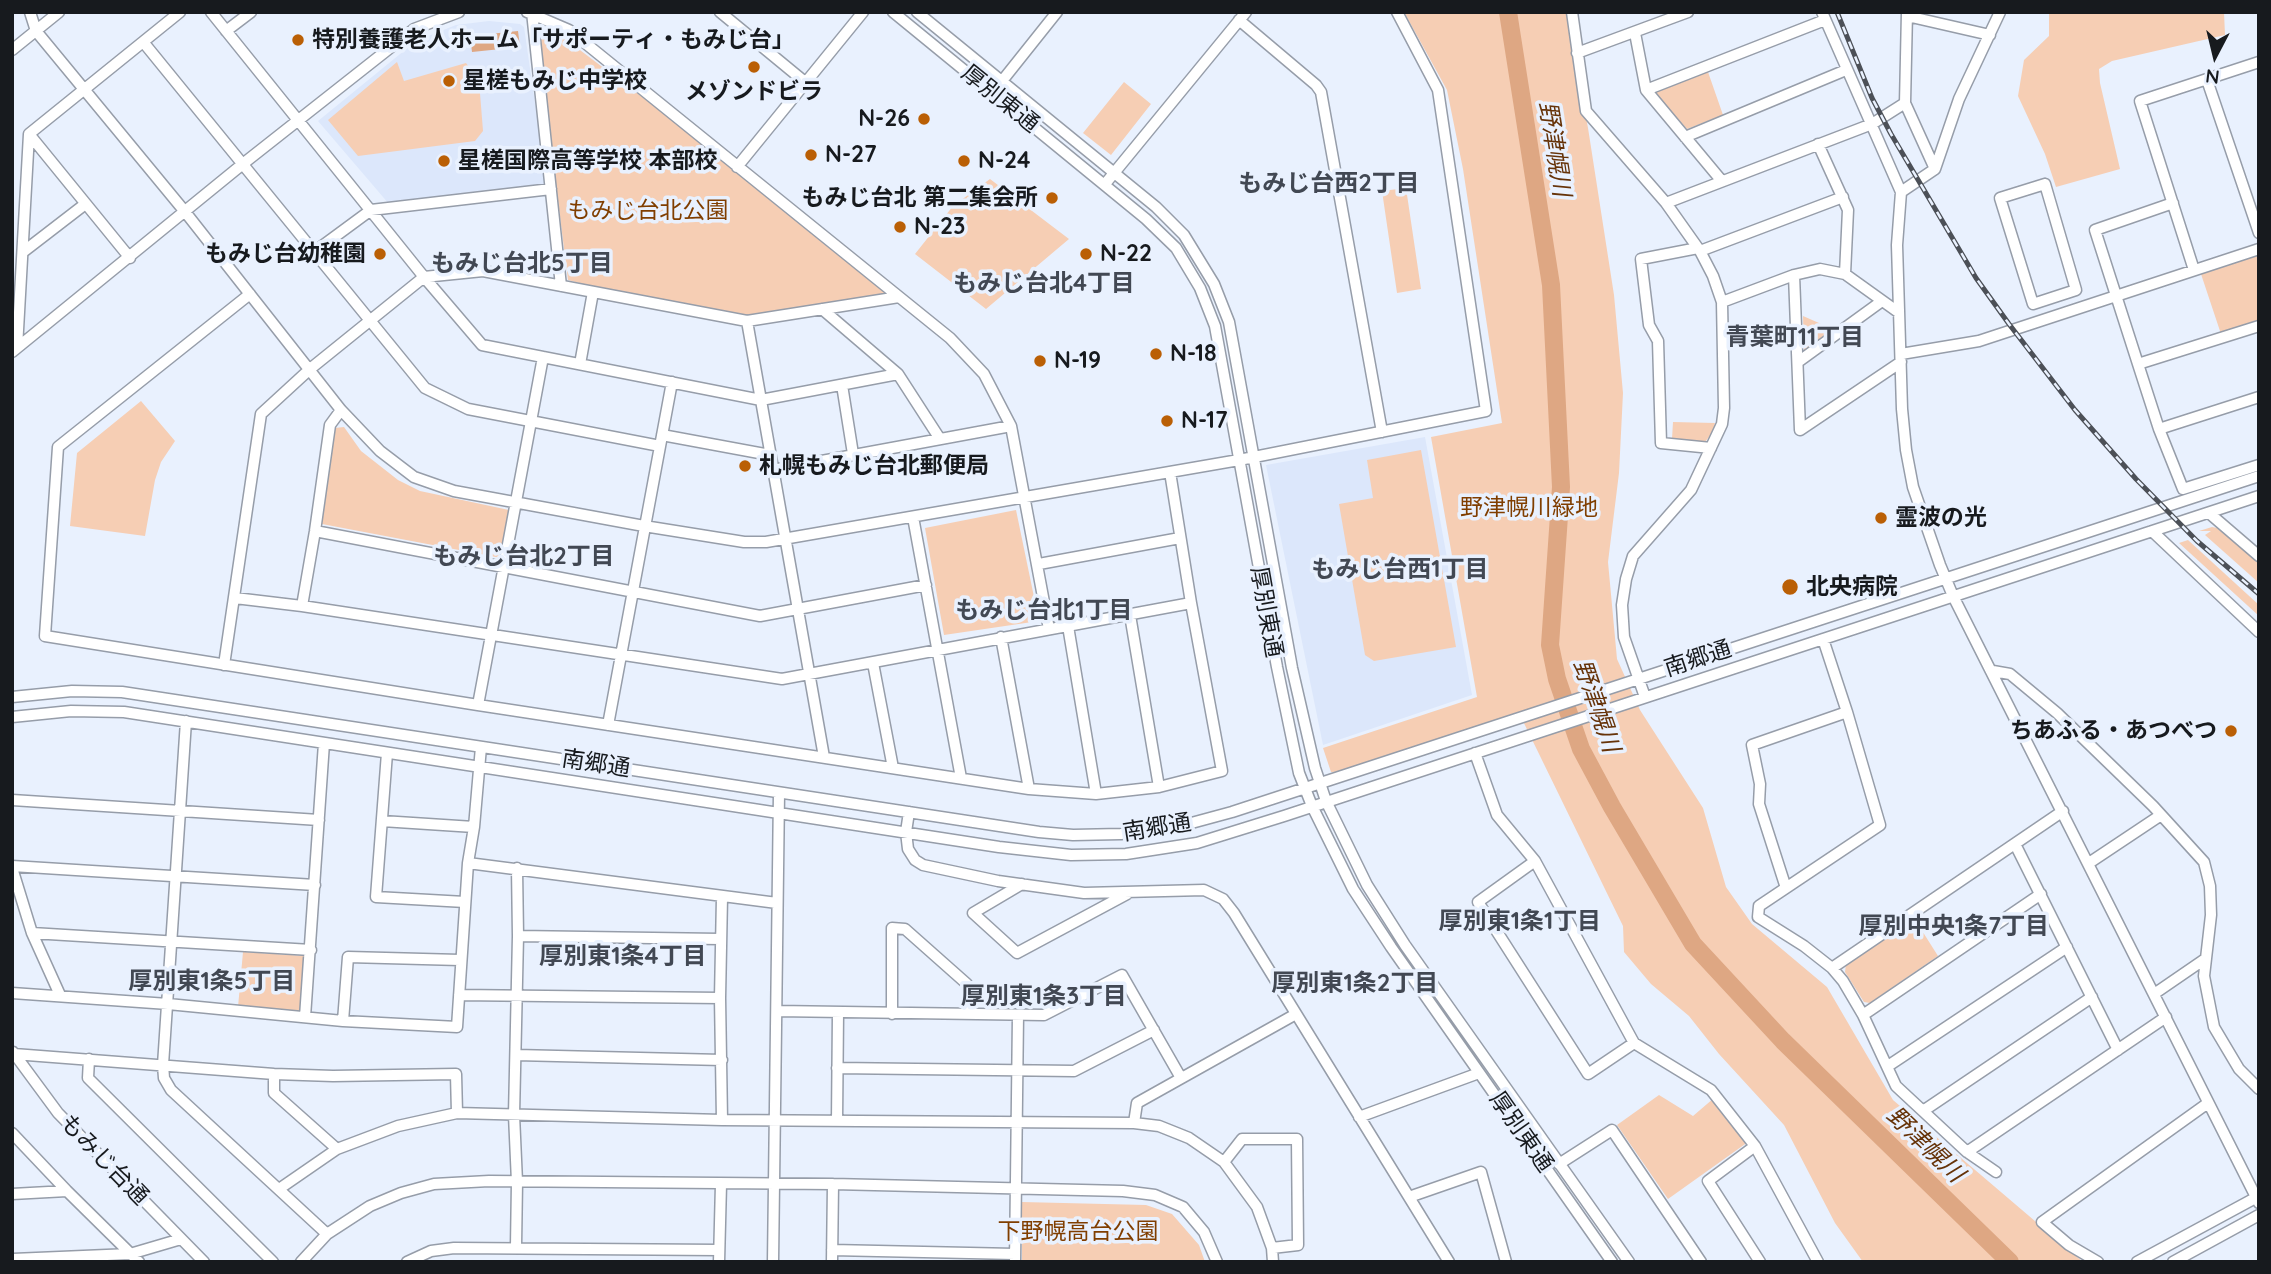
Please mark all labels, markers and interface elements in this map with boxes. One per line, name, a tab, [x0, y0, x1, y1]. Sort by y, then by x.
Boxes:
north arrow	[2180, 21, 2250, 91]
place label: 特別養護老人ホーム「サポーティ・もみじ台」	[312, 26, 795, 54]
marker: 特別養護老人ホーム「サポーティ・もみじ台」	[290, 32, 306, 48]
marker: メゾンドビラ	[746, 59, 762, 75]
street label: 厚別東通	[956, 59, 1044, 139]
text: N	[2204, 64, 2221, 90]
place label: 星槎もみじ中学校	[463, 67, 647, 95]
marker: 星槎もみじ中学校	[441, 73, 457, 89]
place label: メゾンドビラ	[685, 78, 823, 106]
water label: 野津幌川	[1532, 99, 1576, 199]
place label: N-26	[858, 105, 910, 133]
marker: N-26	[916, 111, 932, 127]
place label: N-27	[825, 141, 877, 169]
place label: 星槎国際高等学校 本部校	[458, 147, 717, 175]
marker: N-27	[803, 147, 819, 163]
place label: N-24	[978, 147, 1031, 175]
marker: 星槎国際高等学校 本部校	[436, 153, 452, 169]
marker: N-24	[956, 153, 972, 169]
district label: もみじ台西2丁目	[1238, 170, 1420, 198]
place label: もみじ台北 第二集会所	[802, 184, 1038, 212]
marker: もみじ台北 第二集会所	[1044, 190, 1060, 206]
park label: もみじ台北公園	[568, 197, 728, 225]
place label: N-23	[914, 213, 965, 241]
marker: N-23	[892, 219, 908, 235]
place label: もみじ台幼稚園	[205, 240, 366, 268]
place label: N-22	[1100, 240, 1152, 268]
marker: もみじ台幼稚園	[372, 246, 388, 262]
marker: N-22	[1078, 246, 1094, 262]
district label: もみじ台北5丁目	[431, 250, 613, 278]
district label: もみじ台北4丁目	[953, 270, 1135, 298]
district label: 青葉町11丁目	[1726, 324, 1864, 352]
place label: N-18	[1170, 340, 1217, 368]
marker: N-18	[1148, 346, 1164, 362]
place label: N-19	[1054, 347, 1101, 375]
marker: N-19	[1032, 353, 1048, 369]
place label: N-17	[1181, 407, 1228, 435]
marker: N-17	[1159, 413, 1175, 429]
place label: 札幌もみじ台北郵便局	[759, 452, 989, 480]
marker: 札幌もみじ台北郵便局	[737, 458, 753, 474]
park label: 野津幌川緑地	[1460, 494, 1598, 522]
place label: 霊波の光	[1895, 504, 1987, 532]
marker: 霊波の光	[1873, 510, 1889, 526]
district label: もみじ台北2丁目	[433, 543, 615, 571]
district label: もみじ台西1丁目	[1311, 556, 1489, 584]
street label: 厚別東通	[1244, 564, 1288, 660]
place label: 北央病院	[1806, 573, 1898, 601]
marker: 北央病院	[1780, 577, 1800, 597]
district label: もみじ台北1丁目	[955, 597, 1133, 625]
street label: 南郷通	[1661, 635, 1735, 683]
water label: 野津幌川	[1567, 656, 1625, 756]
place label: ちあふる・あつべつ	[2010, 717, 2217, 745]
marker: ちあふる・あつべつ	[2223, 723, 2239, 739]
street label: 南郷通	[560, 745, 632, 783]
street label: 南郷通	[1121, 809, 1193, 847]
district label: 厚別東1条1丁目	[1439, 908, 1601, 936]
district label: 厚別中央1条7丁目	[1859, 913, 2049, 941]
district label: 厚別東1条4丁目	[539, 943, 707, 971]
district label: 厚別東1条5丁目	[128, 968, 296, 996]
district label: 厚別東1条2丁目	[1272, 970, 1438, 998]
district label: 厚別東1条3丁目	[961, 983, 1127, 1011]
street label: 厚別東通	[1483, 1086, 1559, 1178]
water label: 野津幌川	[1880, 1101, 1970, 1189]
street label: もみじ台通	[54, 1109, 154, 1211]
park label: 下野幌高台公園	[998, 1218, 1158, 1246]

